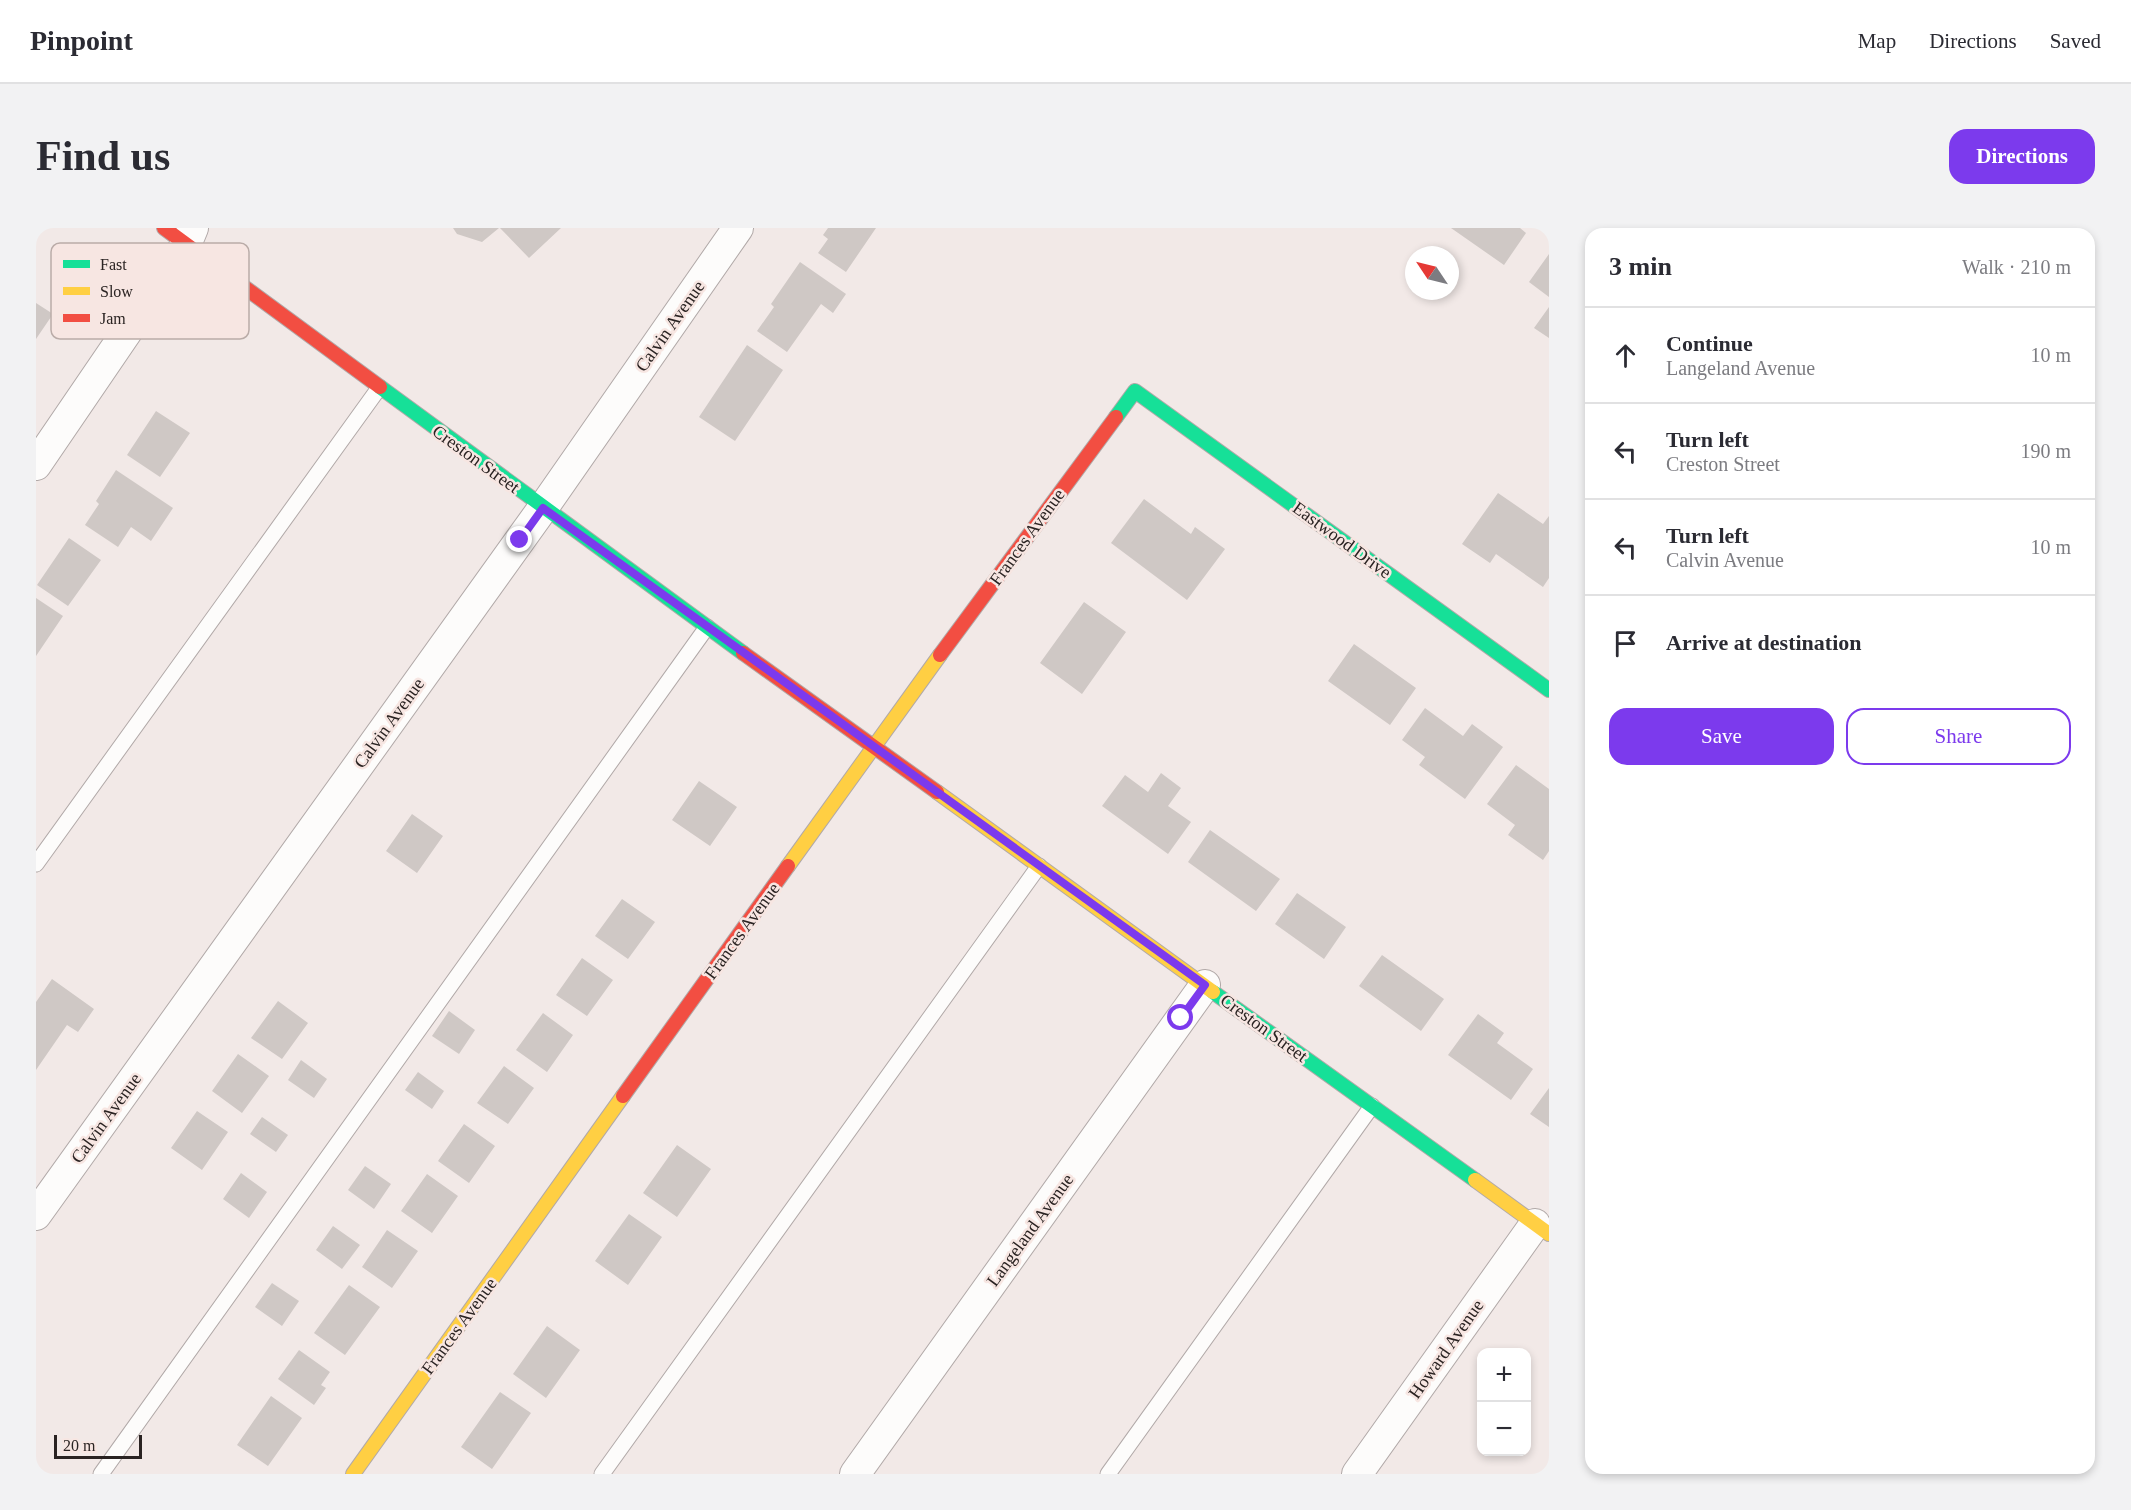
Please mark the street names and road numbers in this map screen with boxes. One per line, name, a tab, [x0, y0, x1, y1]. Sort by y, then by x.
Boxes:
street label: Calvin Avenue	[631, 277, 709, 375]
street label: Creston Street	[429, 421, 523, 497]
street label: Frances Avenue	[985, 485, 1069, 589]
street label: Eastwood Drive	[1289, 498, 1395, 582]
street label: Calvin Avenue	[350, 674, 428, 772]
street label: Frances Avenue	[700, 879, 784, 983]
street label: Creston Street	[1217, 990, 1311, 1066]
street label: Calvin Avenue	[67, 1069, 145, 1167]
street label: Langeland Avenue	[982, 1170, 1078, 1290]
street label: Frances Avenue	[417, 1274, 501, 1378]
street label: Howard Avenue	[1405, 1296, 1487, 1402]

